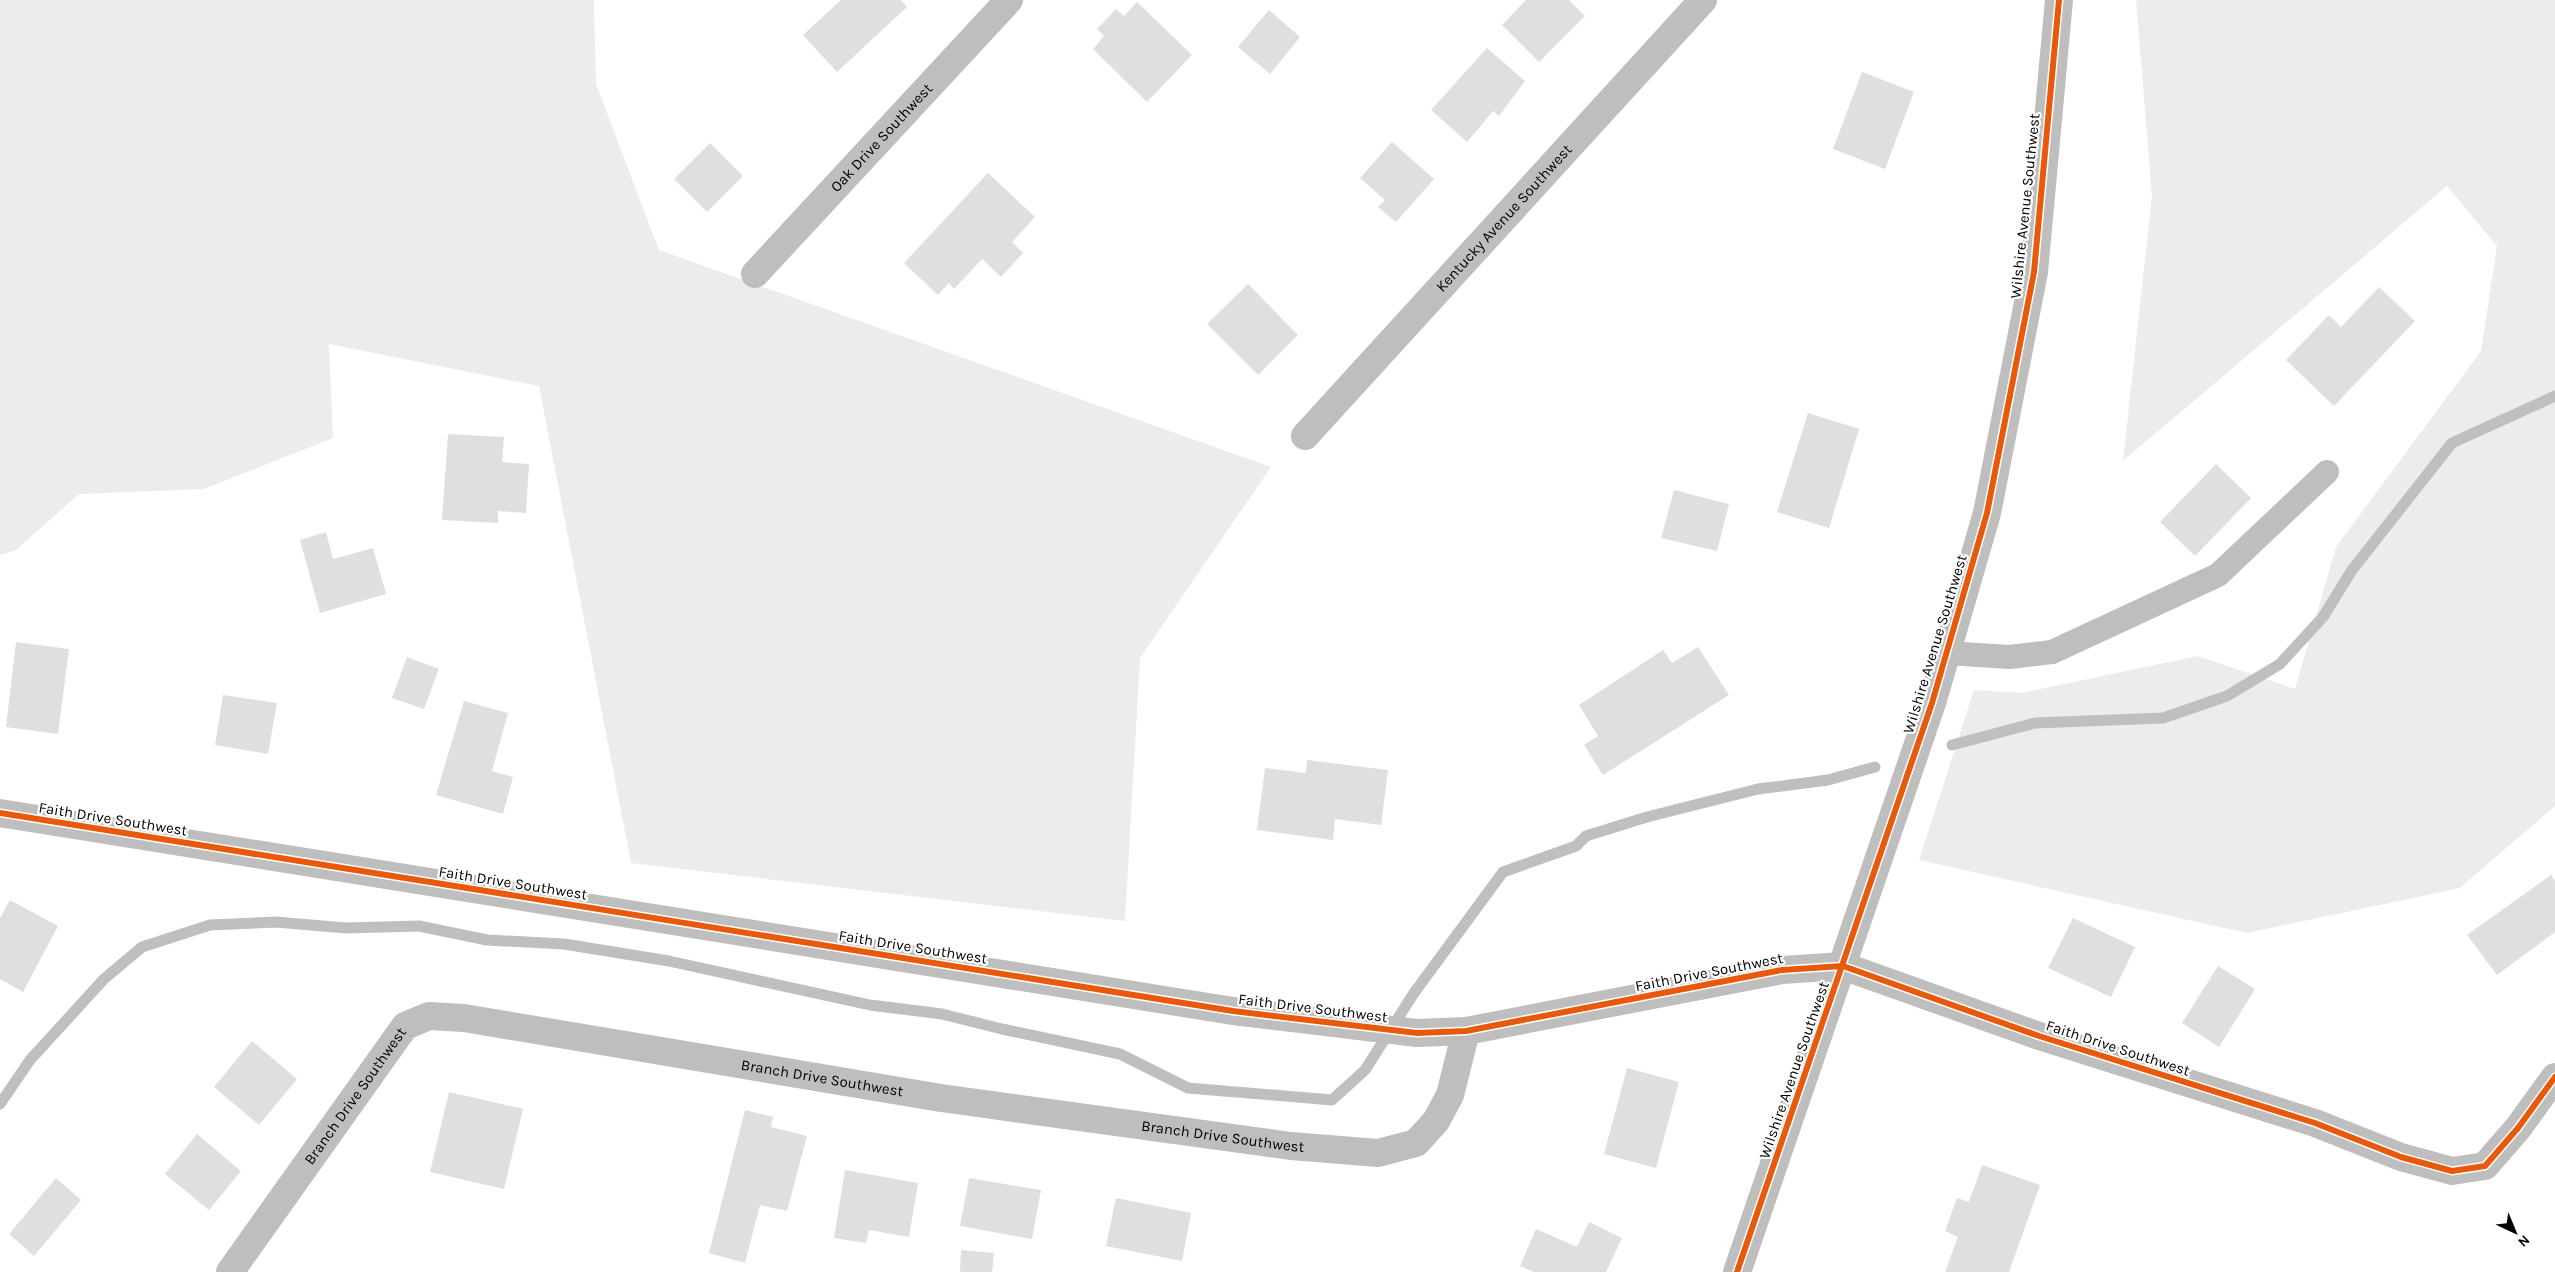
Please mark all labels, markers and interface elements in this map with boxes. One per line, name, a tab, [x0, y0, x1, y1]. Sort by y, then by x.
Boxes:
street label: Oak Drive Southwest	[827, 79, 936, 196]
street label: Wilshire Avenue Southwest	[2006, 112, 2044, 300]
street label: Kentucky Avenue Southwest	[1432, 140, 1576, 296]
street label: Wilshire Avenue Southwest	[1899, 552, 1971, 736]
street label: Faith Drive Southwest	[37, 798, 189, 840]
street label: Faith Drive Southwest	[437, 862, 589, 904]
street label: Faith Drive Southwest	[837, 926, 989, 968]
street label: Faith Drive Southwest	[1634, 949, 1785, 995]
street label: Wilshire Avenue Southwest	[1755, 979, 1833, 1161]
street label: Faith Drive Southwest	[1237, 990, 1389, 1026]
street label: Faith Drive Southwest	[2044, 1016, 2193, 1080]
street label: Branch Drive Southwest	[300, 1024, 410, 1168]
street label: Branch Drive Southwest	[740, 1056, 905, 1101]
street label: Branch Drive Southwest	[1140, 1117, 1305, 1156]
north arrow	[2490, 1207, 2540, 1257]
text: N	[2514, 1231, 2533, 1251]

